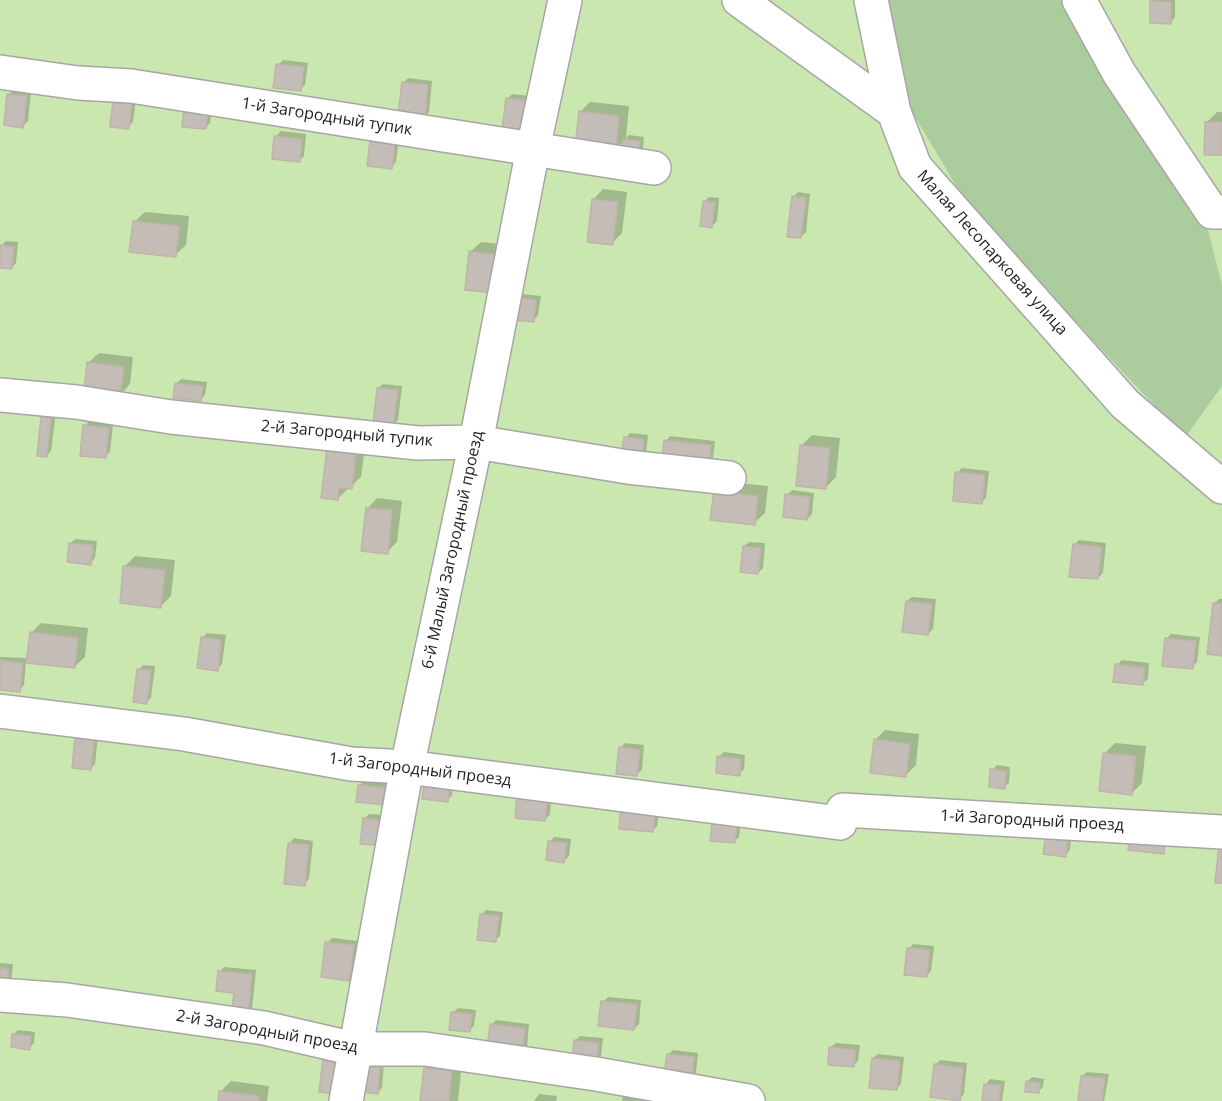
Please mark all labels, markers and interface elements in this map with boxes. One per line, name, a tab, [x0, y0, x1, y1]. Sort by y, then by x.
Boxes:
street label: 1-й Загородный тупик	[240, 94, 414, 140]
street label: Малая Лесопарковая улица	[913, 166, 1071, 340]
street label: 2-й Загородный тупик	[260, 417, 434, 451]
street label: 6-й Малый Загородный проезд	[418, 429, 488, 671]
street label: 1-й Загородный проезд	[328, 749, 512, 791]
street label: 1-й Загородный проезд	[940, 807, 1124, 835]
street label: 2-й Загородный проезд	[175, 1007, 359, 1057]

